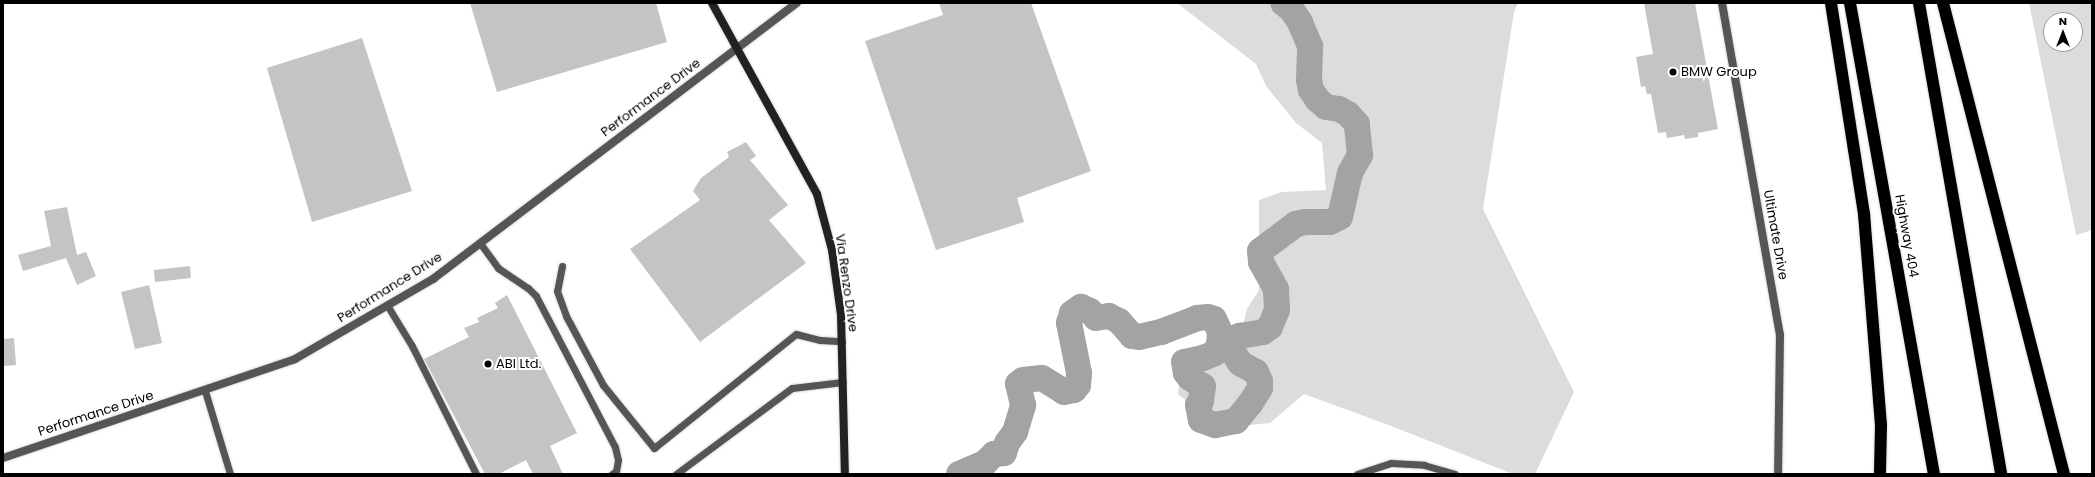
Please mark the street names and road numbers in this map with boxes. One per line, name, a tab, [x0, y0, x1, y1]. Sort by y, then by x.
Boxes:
street label: Performance Drive	[598, 56, 704, 140]
street label: Ultimate Drive	[1759, 189, 1791, 281]
street label: Highway 404	[1891, 193, 1921, 279]
street label: Via Renzo Drive	[831, 233, 861, 333]
street label: Performance Drive	[335, 249, 445, 327]
street label: Performance Drive	[36, 388, 156, 440]

